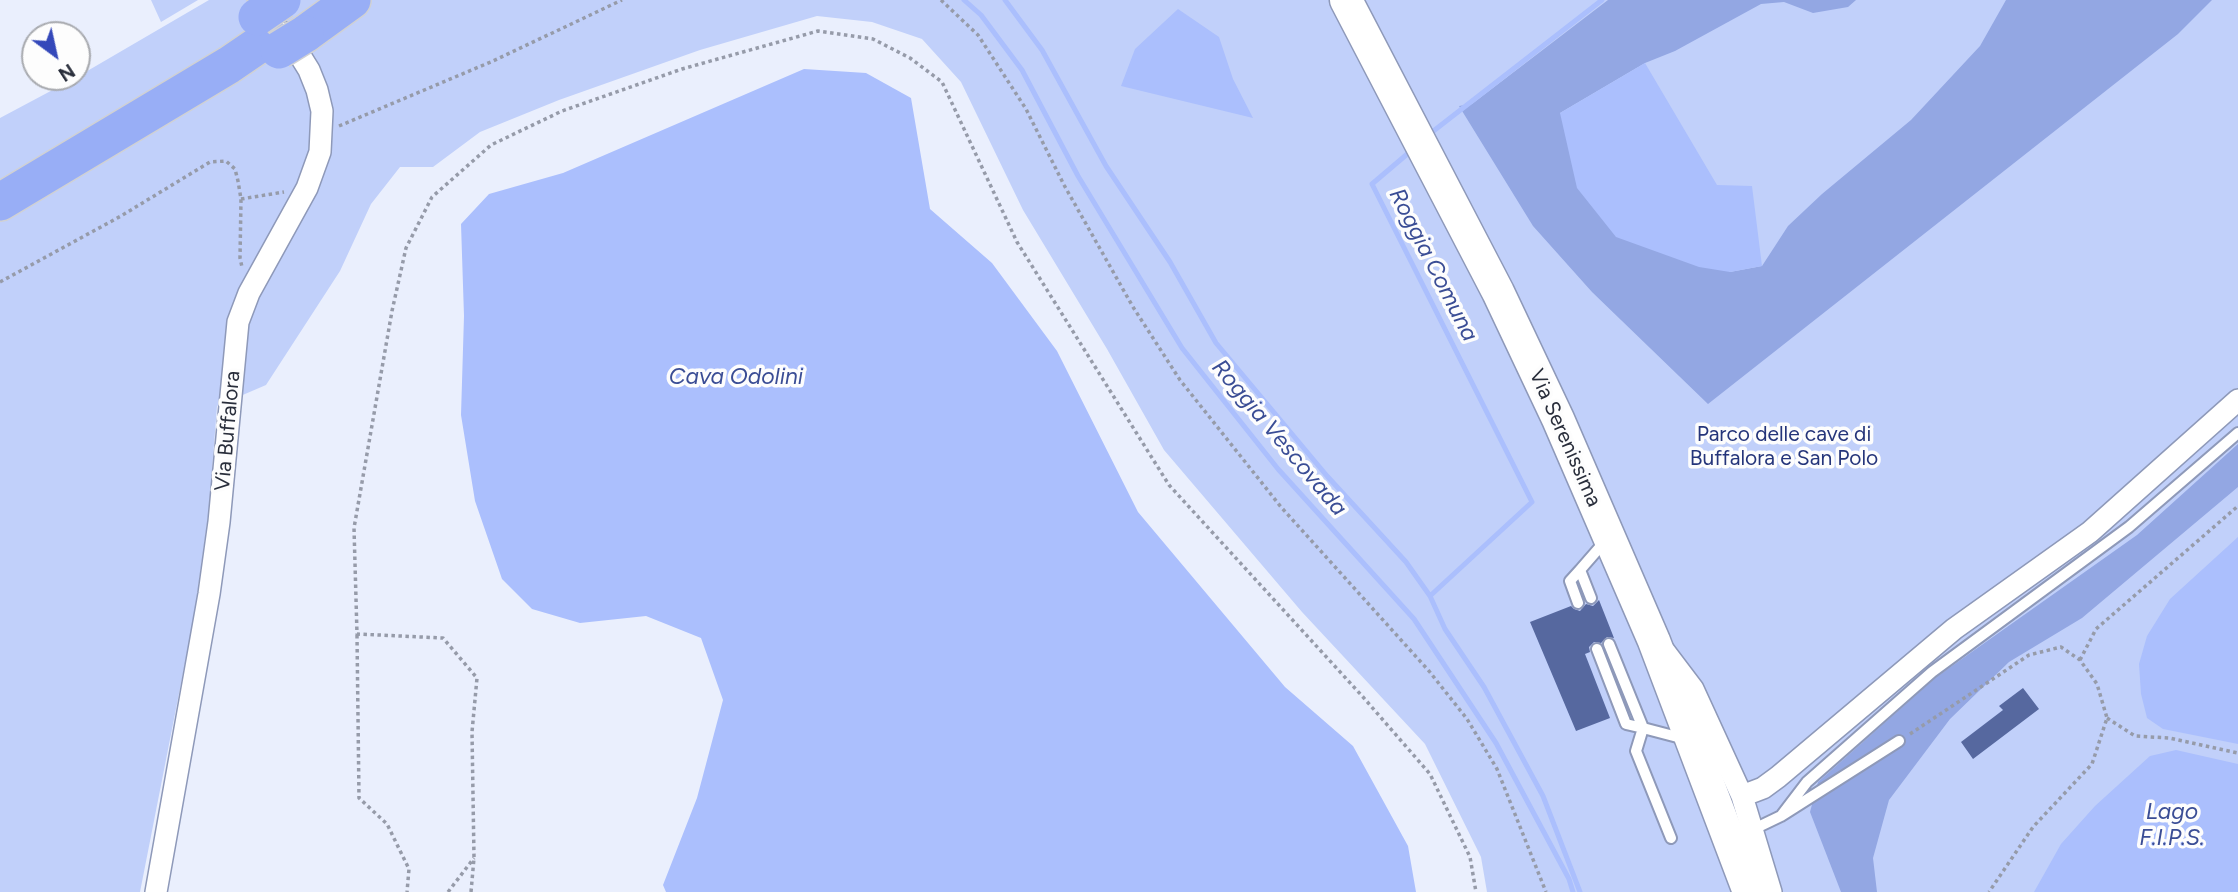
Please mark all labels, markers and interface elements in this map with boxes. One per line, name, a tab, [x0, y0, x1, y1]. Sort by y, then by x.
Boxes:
north arrow	[21, 21, 91, 91]
text: N	[54, 59, 79, 86]
water label: Roggia Comuna	[1383, 184, 1483, 346]
water label: Roggia Vescovada	[1206, 354, 1352, 522]
water label: Cava Odolini	[669, 363, 803, 391]
street label: Via Serenissima	[1523, 365, 1607, 511]
street label: Via Buffalora	[210, 370, 246, 492]
park label: Parco delle cave di Buffalora e San Polo	[1690, 422, 1878, 472]
water label: Lago F.I.P.S.	[2139, 798, 2205, 852]

